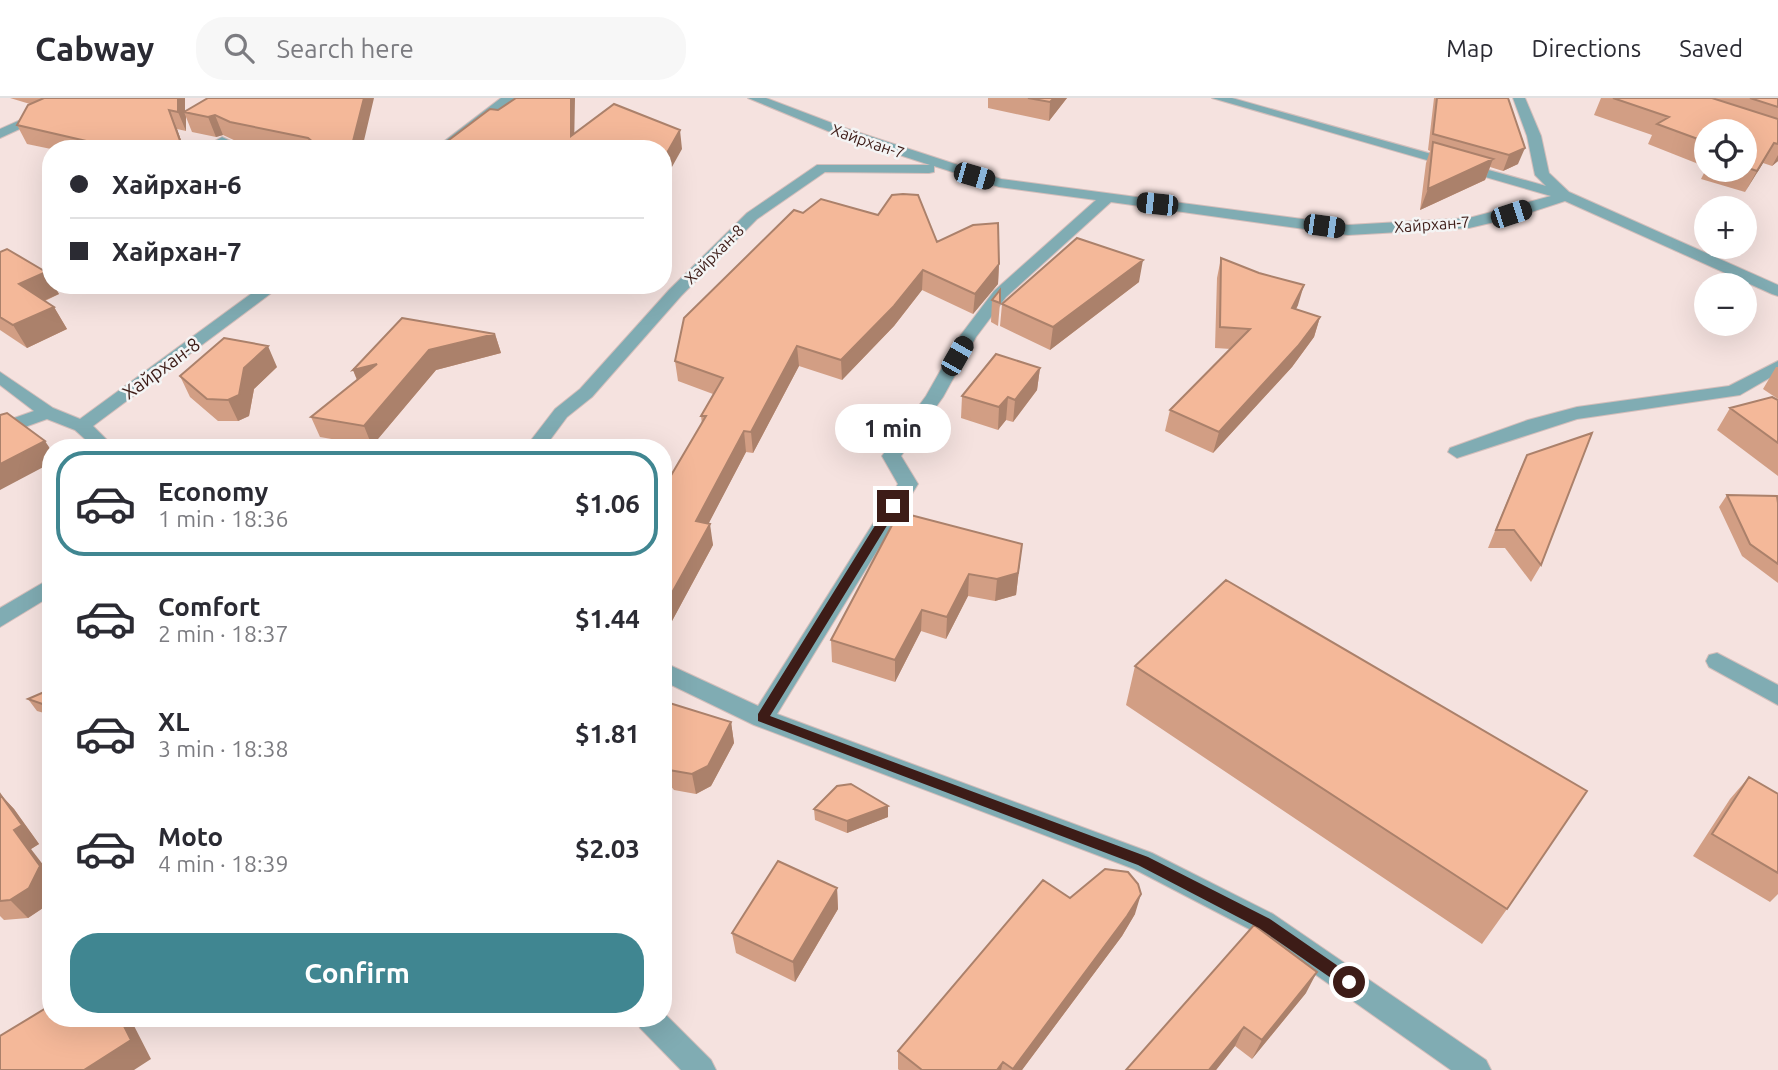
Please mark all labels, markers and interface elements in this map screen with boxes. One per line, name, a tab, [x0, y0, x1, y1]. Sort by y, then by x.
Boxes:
search box	[196, 17, 686, 80]
icon: search	[220, 29, 258, 67]
text: Cabway	[35, 30, 154, 67]
text: Search here	[276, 34, 414, 63]
text: Map	[1446, 35, 1493, 62]
text: Directions	[1531, 35, 1641, 62]
text: Saved	[1679, 35, 1743, 62]
map controls	[1694, 119, 1757, 336]
button: locate	[1694, 119, 1757, 182]
street label: Хайрхан-7	[829, 120, 907, 162]
car	[951, 160, 998, 192]
text: Хайрхан-6	[112, 170, 242, 199]
car	[1136, 191, 1179, 217]
button: +	[1694, 196, 1757, 259]
car	[1488, 198, 1535, 230]
street label: Хайрхан-7	[1393, 212, 1471, 236]
car	[1302, 213, 1347, 239]
street label: Хайрхан-8	[681, 221, 747, 287]
text: Хайрхан-7	[112, 237, 242, 266]
button: −	[1694, 273, 1757, 336]
street label: Хайрхан-8	[118, 333, 204, 403]
car	[938, 333, 977, 379]
callout: 1 min	[835, 404, 951, 454]
text: 1 min	[864, 416, 922, 441]
icon: car	[74, 472, 137, 535]
text: Economy	[158, 477, 268, 506]
text: $1.06	[575, 489, 640, 518]
route end	[877, 490, 909, 522]
text: 1 min · 18:36	[158, 506, 289, 531]
icon: car	[74, 587, 137, 650]
text: Comfort	[158, 592, 261, 621]
text: $1.44	[575, 604, 640, 633]
text: 2 min · 18:37	[158, 621, 289, 646]
icon: car	[74, 702, 137, 765]
text: XL	[158, 707, 189, 736]
text: $1.81	[575, 719, 640, 748]
text: 3 min · 18:38	[158, 736, 289, 761]
icon: car	[74, 817, 137, 880]
text: Moto	[158, 822, 223, 851]
text: $2.03	[575, 834, 640, 863]
text: 4 min · 18:39	[158, 851, 289, 876]
button: Confirm	[70, 933, 644, 1013]
route start	[1333, 966, 1365, 998]

